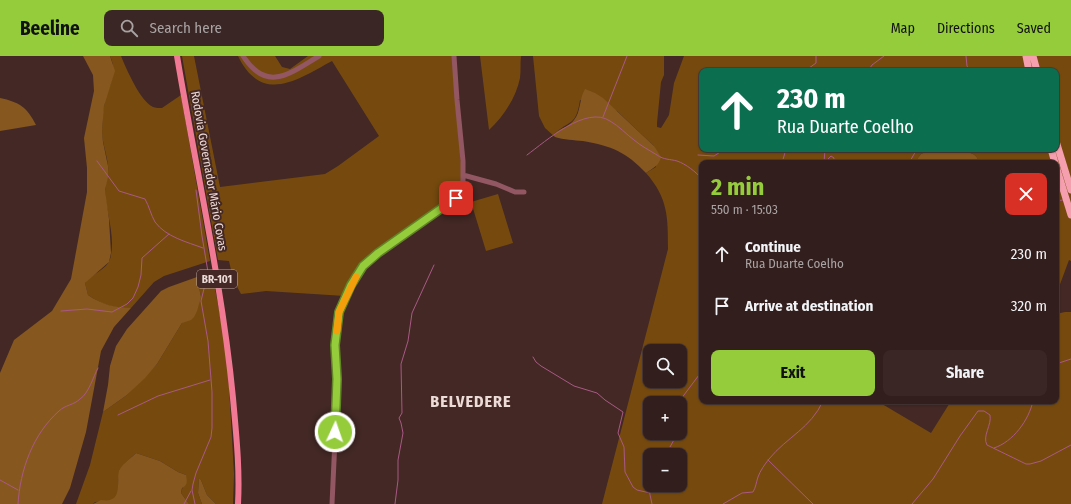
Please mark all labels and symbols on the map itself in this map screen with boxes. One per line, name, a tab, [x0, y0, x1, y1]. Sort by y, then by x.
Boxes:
street label: Rodovia Governador Mário Covas	[188, 90, 230, 252]
pin	[439, 181, 473, 215]
road number: BR-101	[197, 270, 237, 288]
district label: BELVEDERE	[430, 392, 512, 411]
position arrow	[314, 411, 356, 453]

